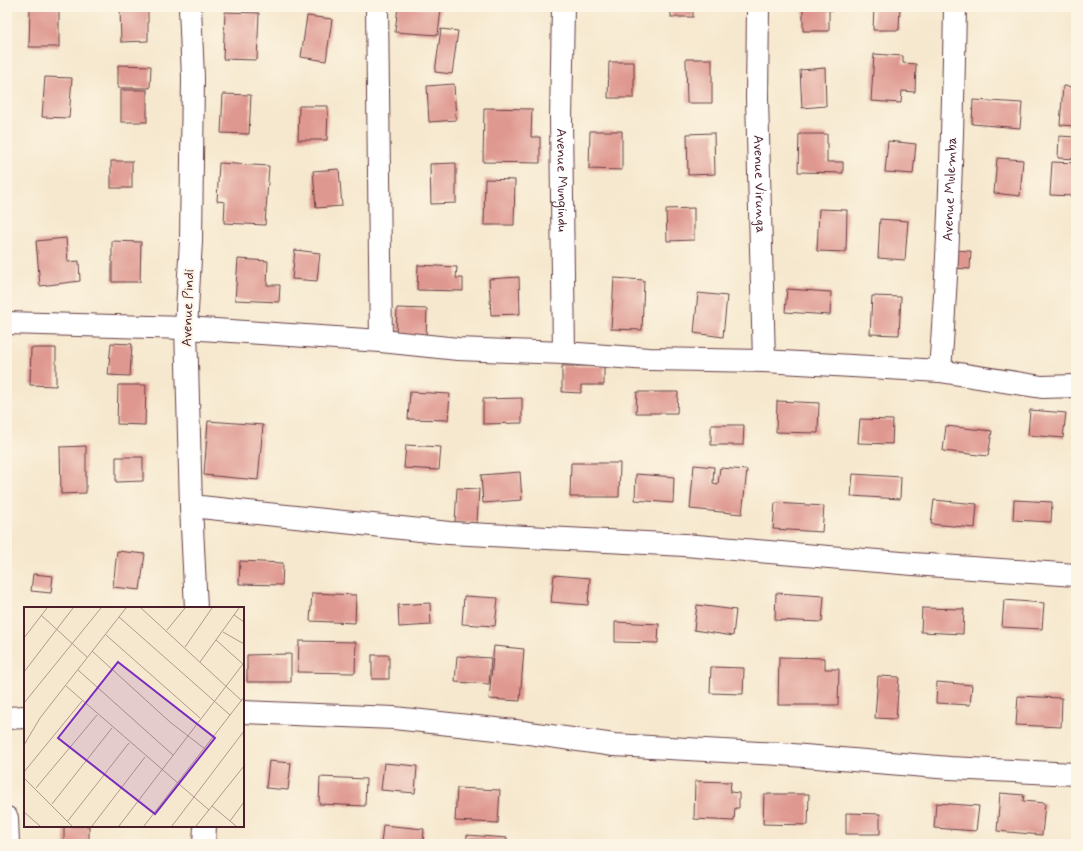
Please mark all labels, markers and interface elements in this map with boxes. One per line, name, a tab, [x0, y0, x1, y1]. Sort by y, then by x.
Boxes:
street label: Avenue Mungindu	[552, 128, 571, 232]
street label: Avenue Virunga	[749, 135, 770, 233]
street label: Avenue Mulemba	[939, 137, 961, 242]
street label: Avenue Pindi	[178, 269, 198, 347]
inset map	[24, 607, 244, 827]

